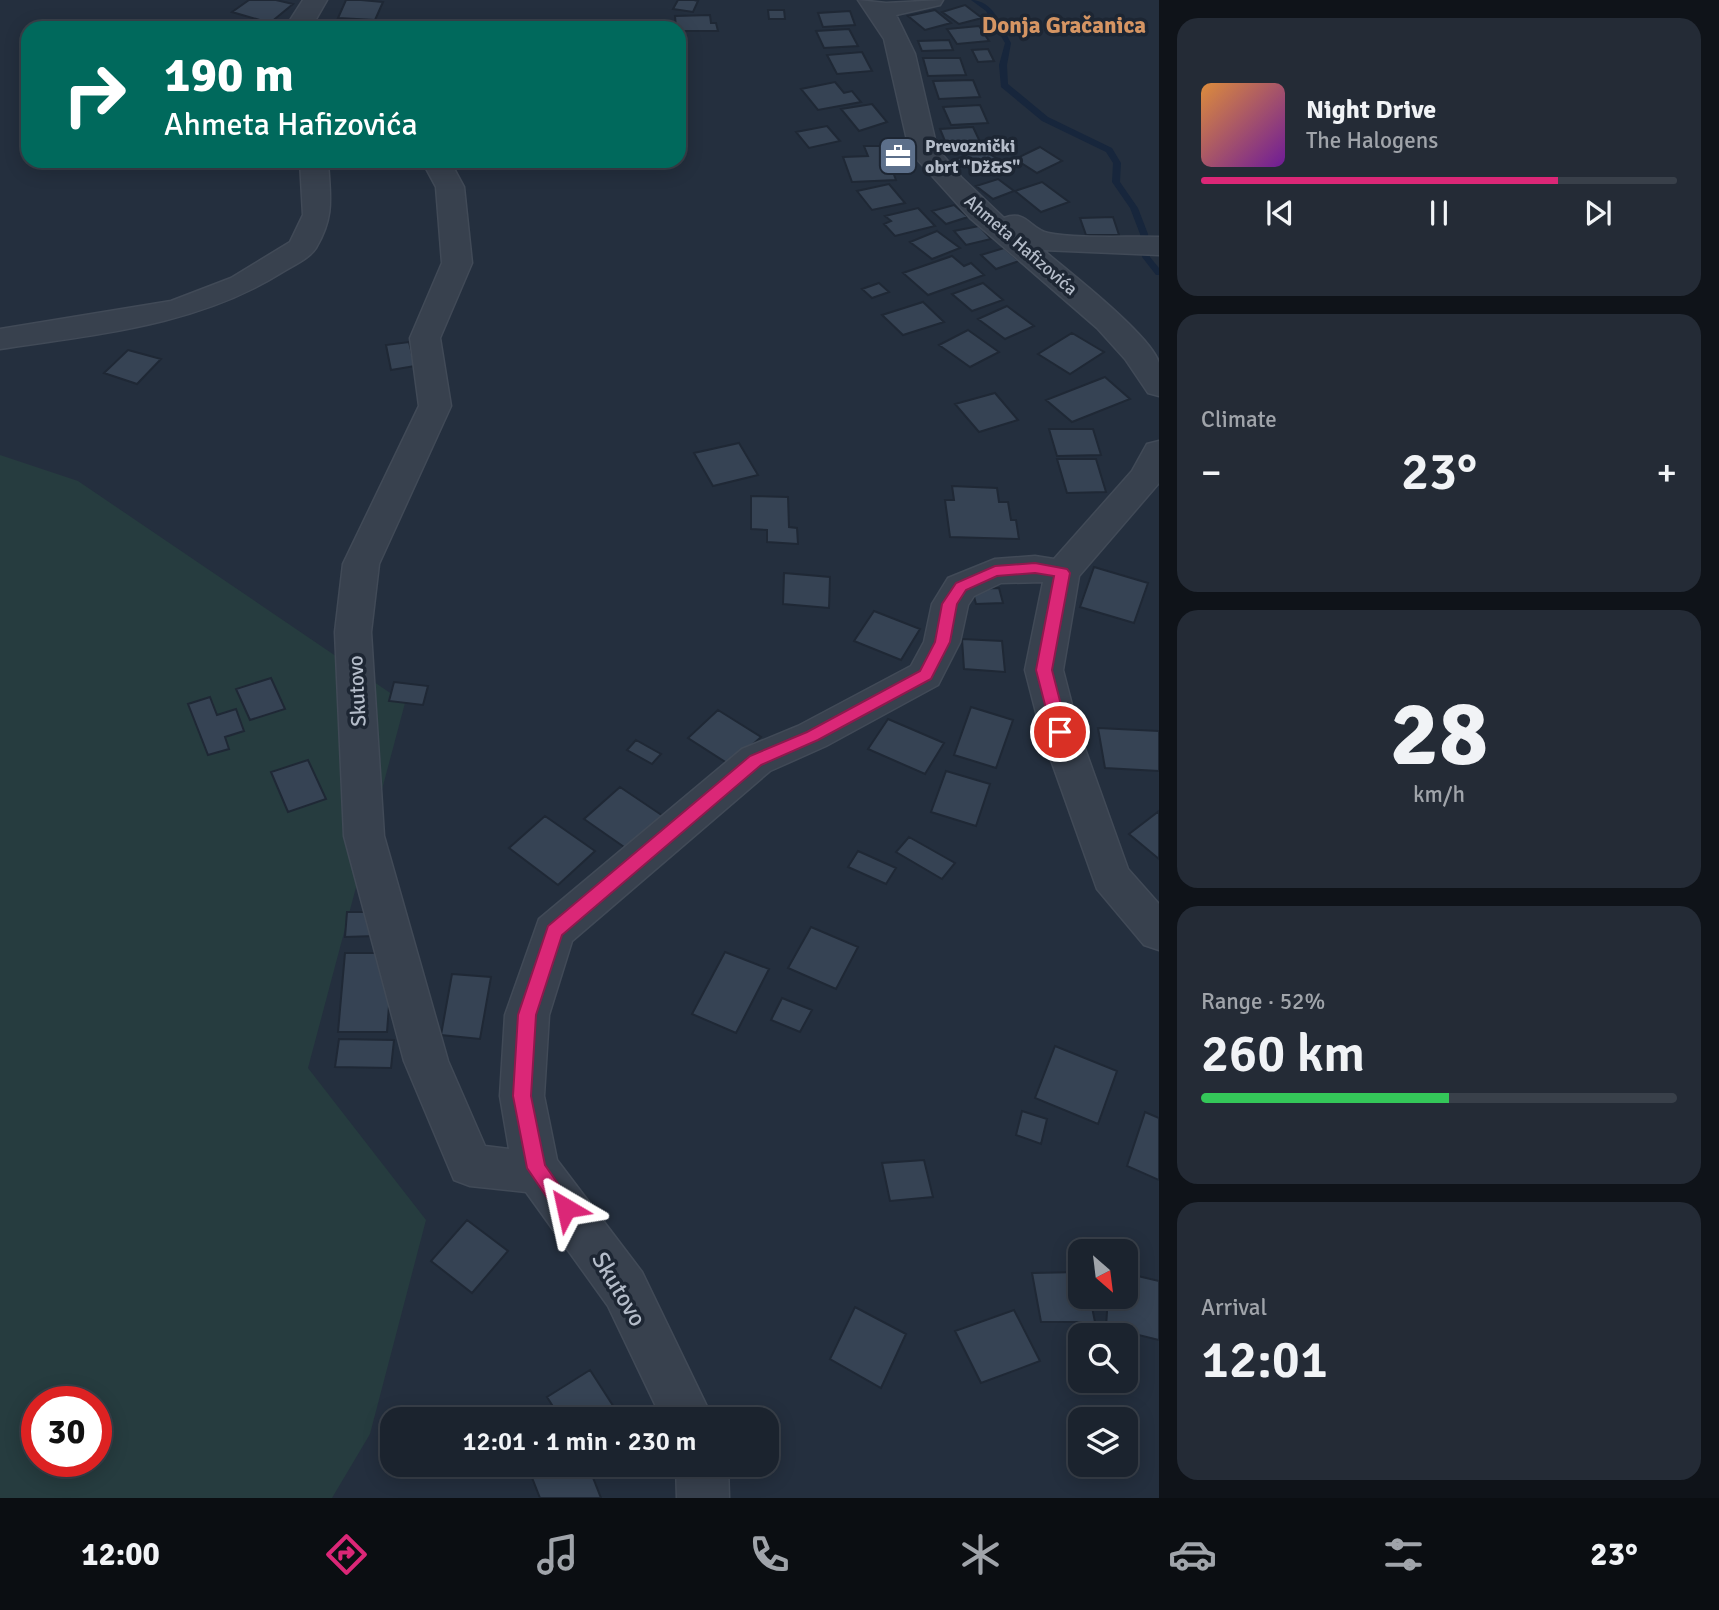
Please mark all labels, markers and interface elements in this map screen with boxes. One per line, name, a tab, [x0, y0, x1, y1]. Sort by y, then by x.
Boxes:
district label: Donja Gračanica	[982, 11, 1146, 40]
text: 190 m	[164, 45, 294, 105]
icon: right	[49, 49, 140, 140]
text: Night Drive	[1306, 94, 1436, 126]
text: Ahmeta Hafizovića	[164, 105, 418, 144]
text: The Halogens	[1306, 126, 1438, 155]
office icon: Prevoznički obrt "Dž&S"	[877, 135, 919, 177]
place label: Prevoznički obrt "Dž&S"	[925, 135, 1020, 178]
street label: Ahmeta Hafizovića	[960, 190, 1082, 300]
icon: previous	[1261, 194, 1299, 232]
icon: pause	[1420, 194, 1458, 232]
icon: next	[1579, 194, 1617, 232]
text: Climate	[1201, 405, 1277, 434]
text: 23°	[1401, 440, 1477, 504]
text: −	[1201, 449, 1222, 496]
text: +	[1656, 449, 1677, 496]
street label: Skutovo	[342, 655, 372, 727]
text: 28	[1390, 678, 1488, 791]
pin	[1030, 702, 1090, 762]
icon: arrive	[1041, 713, 1079, 751]
text: km/h	[1413, 780, 1465, 809]
text: Range · 52%	[1201, 987, 1325, 1016]
text: 260 km	[1201, 1022, 1365, 1086]
position arrow	[529, 1171, 603, 1245]
north arrow	[1068, 1239, 1138, 1309]
map controls	[1068, 1239, 1138, 1477]
street label: Skutovo	[585, 1246, 653, 1332]
text: Arrival	[1201, 1293, 1267, 1322]
button: search	[1068, 1323, 1138, 1393]
text: 12:01	[1201, 1328, 1328, 1392]
speed limit sign: 30	[21, 1386, 112, 1477]
button: layers	[1068, 1407, 1138, 1477]
text: 12:01 · 1 min · 230 m	[463, 1426, 696, 1458]
icon: directions	[322, 1530, 371, 1579]
icon: music	[533, 1530, 582, 1579]
icon: phone	[745, 1530, 794, 1579]
icon: climate	[956, 1530, 1005, 1579]
icon: car	[1168, 1530, 1217, 1579]
icon: filters	[1379, 1530, 1428, 1579]
text: 12:00	[81, 1535, 160, 1574]
text: 23°	[1590, 1535, 1638, 1574]

